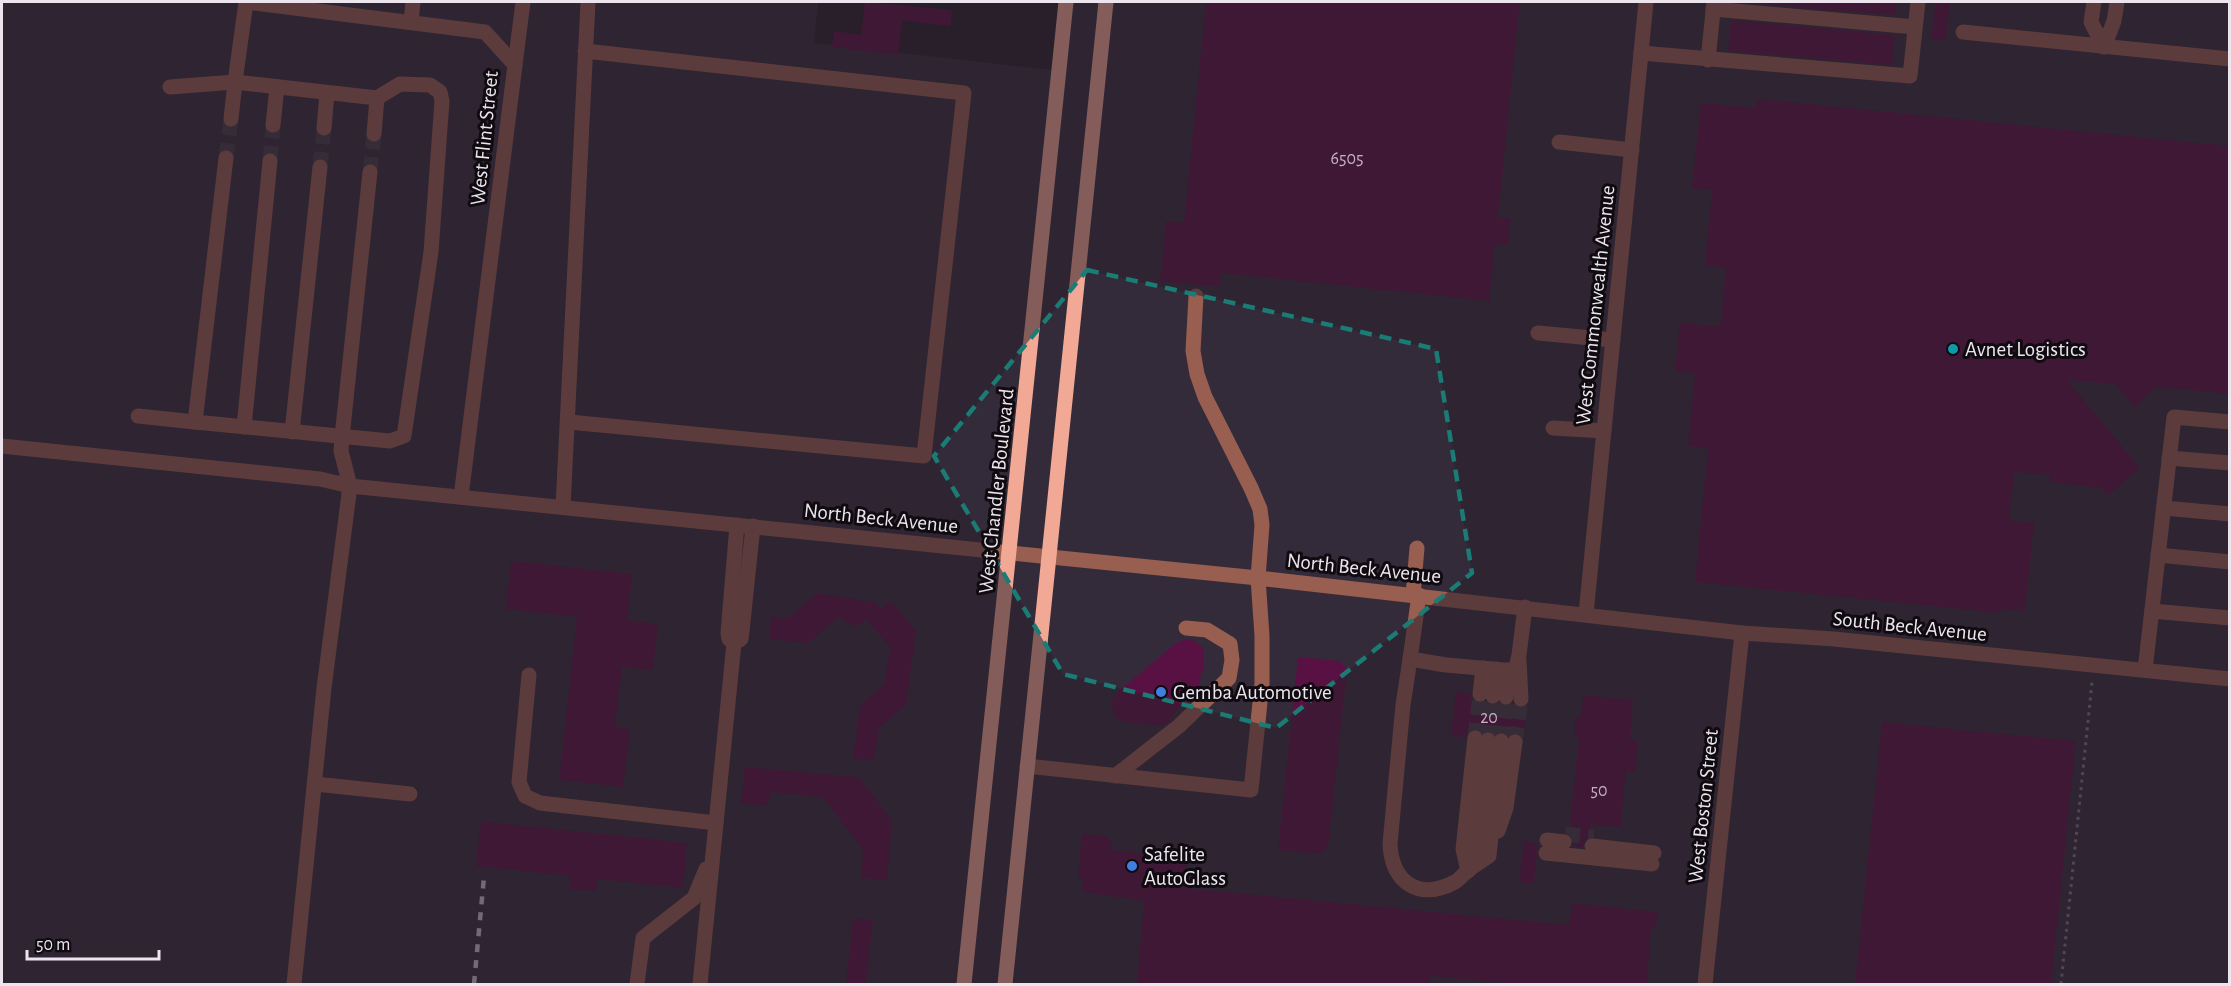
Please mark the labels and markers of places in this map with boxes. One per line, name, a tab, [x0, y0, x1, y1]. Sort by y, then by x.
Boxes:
place label: Avnet Logistics	[1965, 339, 2086, 360]
marker: Avnet Logistics	[1946, 342, 1960, 356]
place label: Gemba Automotive	[1173, 682, 1332, 703]
marker: Gemba Automotive	[1154, 685, 1168, 699]
place label: Safelite AutoGlass	[1144, 844, 1226, 889]
marker: Safelite AutoGlass	[1125, 859, 1139, 873]

